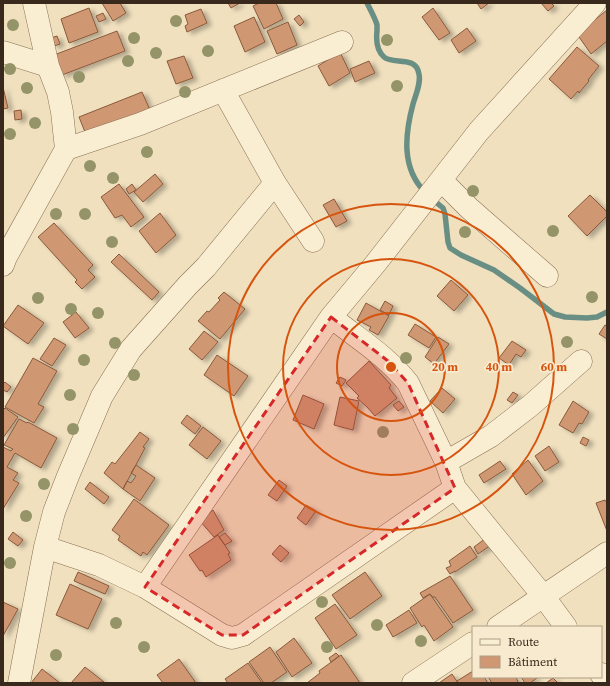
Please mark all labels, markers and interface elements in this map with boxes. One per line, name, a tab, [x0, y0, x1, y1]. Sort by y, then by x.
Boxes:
text: 20 m	[432, 359, 458, 375]
text: 40 m	[486, 359, 512, 375]
text: 60 m	[541, 359, 567, 375]
centre of rings	[384, 360, 398, 374]
legend	[472, 626, 602, 678]
text: Route	[508, 634, 539, 650]
text: Bâtiment	[508, 654, 557, 670]

